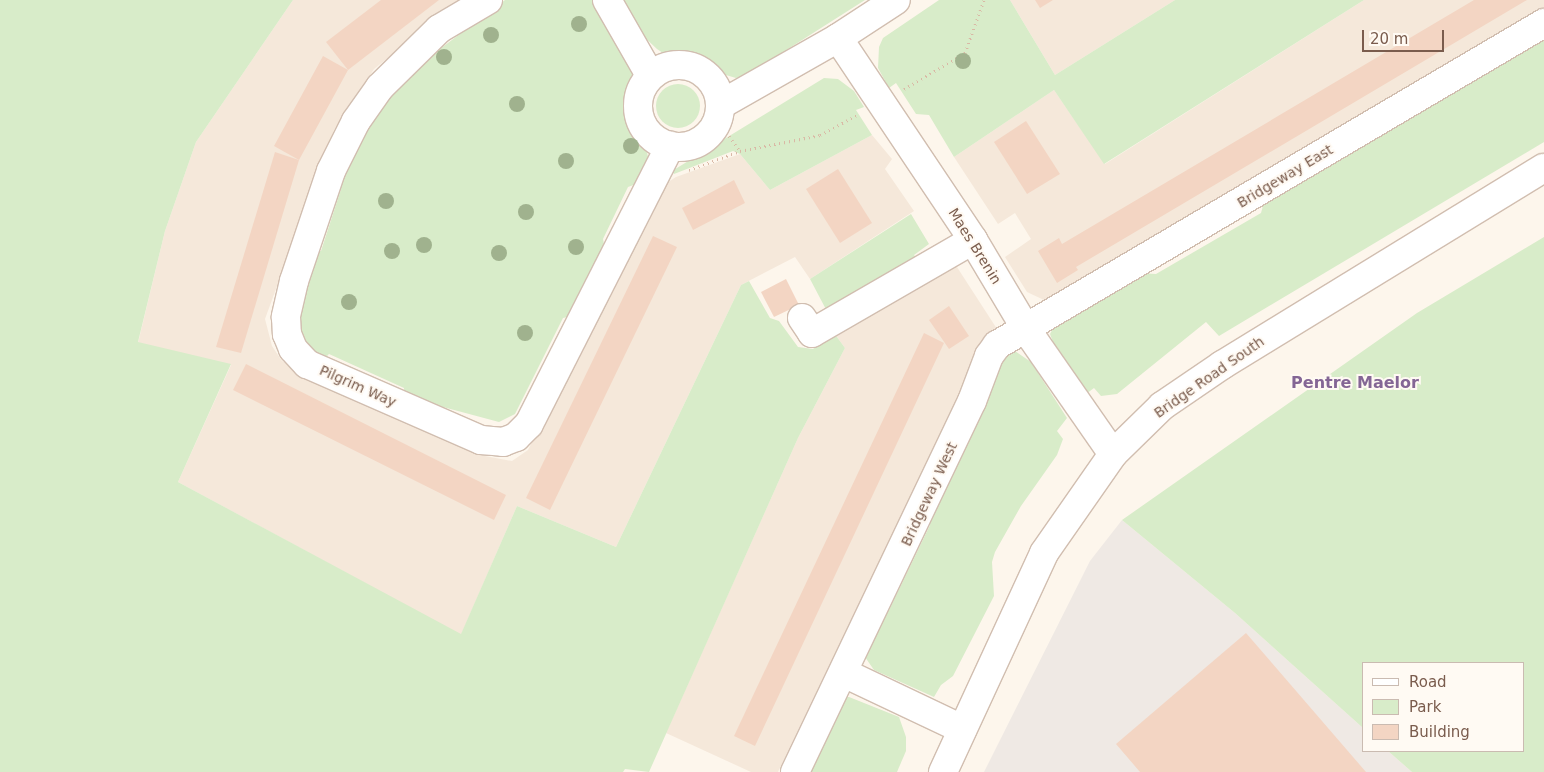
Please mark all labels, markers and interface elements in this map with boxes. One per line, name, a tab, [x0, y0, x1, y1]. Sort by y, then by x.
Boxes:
scale bar	[1364, 20, 1446, 52]
text: 20 m	[1370, 30, 1408, 48]
street label: Bridgeway East	[1234, 141, 1336, 211]
street label: Maes Brenin	[945, 205, 1005, 287]
street label: Bridge Road South	[1151, 333, 1267, 421]
street label: Pilgrim Way	[317, 362, 399, 410]
district label: Pentre Maelor	[1291, 373, 1419, 393]
street label: Bridgeway West	[898, 439, 960, 549]
legend	[1362, 662, 1524, 752]
text: Road	[1409, 673, 1447, 691]
text: Park	[1409, 698, 1441, 716]
text: Building	[1409, 723, 1470, 741]

